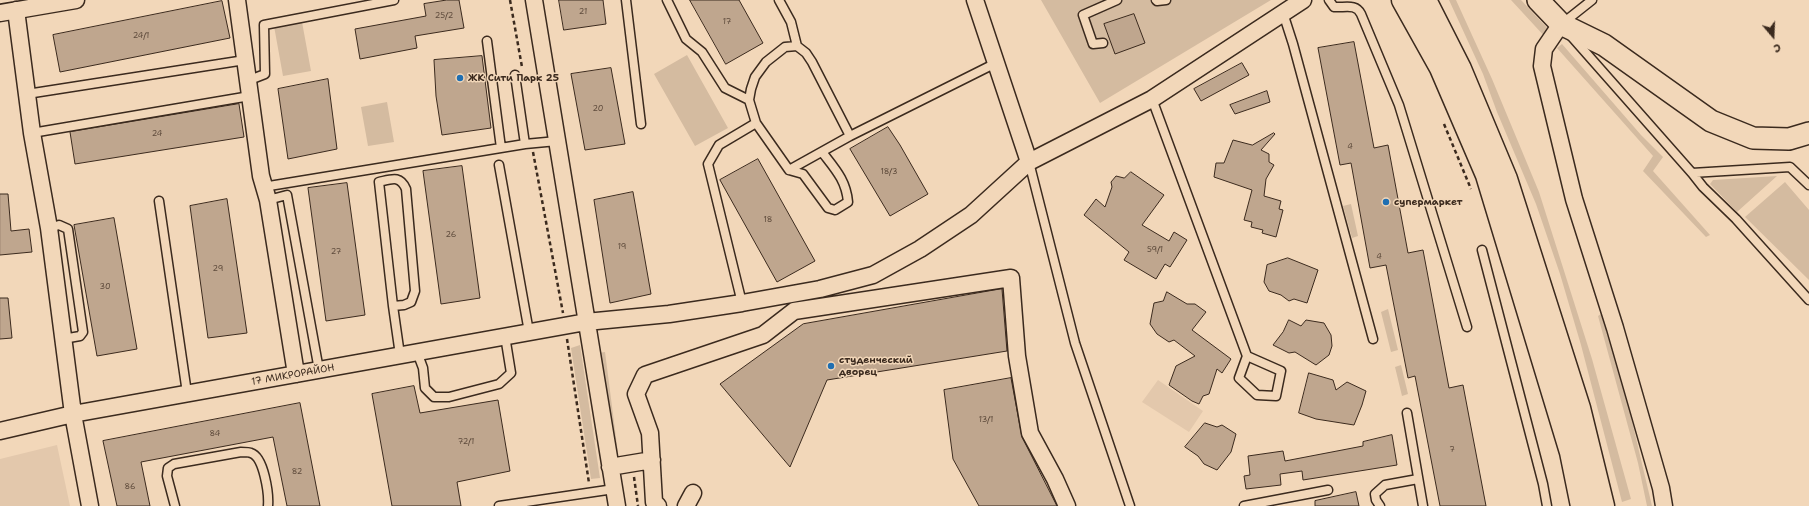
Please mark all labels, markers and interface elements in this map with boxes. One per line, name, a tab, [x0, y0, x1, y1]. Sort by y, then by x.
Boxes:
house number: 21	[579, 7, 587, 17]
house number: 25/2	[435, 11, 453, 21]
north arrow	[1753, 16, 1793, 56]
house number: 17	[723, 17, 731, 27]
house number: 24/1	[133, 31, 149, 41]
text: С	[1771, 40, 1783, 56]
place label: ЖК Сити Парк 25	[468, 72, 559, 84]
marker: ЖК Сити Парк 25	[455, 73, 465, 83]
house number: 20	[593, 104, 603, 114]
house number: 24	[152, 129, 162, 139]
house number: 4	[1347, 142, 1353, 152]
house number: 18/3	[881, 167, 897, 177]
place label: супермаркет	[1394, 196, 1463, 208]
marker: супермаркет	[1381, 197, 1391, 207]
house number: 18	[764, 215, 772, 225]
house number: 26	[446, 230, 456, 240]
house number: 19	[618, 242, 626, 252]
house number: 59/1	[1147, 245, 1163, 255]
house number: 27	[331, 247, 341, 257]
house number: 4	[1376, 252, 1382, 262]
house number: 29	[213, 264, 223, 274]
house number: 30	[99, 282, 111, 292]
place label: студенческий дворец	[839, 354, 913, 378]
marker: студенческий дворец	[826, 361, 836, 371]
street label: 17 МИКРОРАЙОН	[250, 362, 336, 388]
house number: 13/1	[979, 415, 993, 425]
house number: 84	[210, 429, 220, 439]
house number: 72/1	[458, 437, 474, 447]
house number: 7	[1449, 445, 1455, 455]
house number: 82	[292, 467, 302, 477]
house number: 86	[125, 482, 135, 492]

